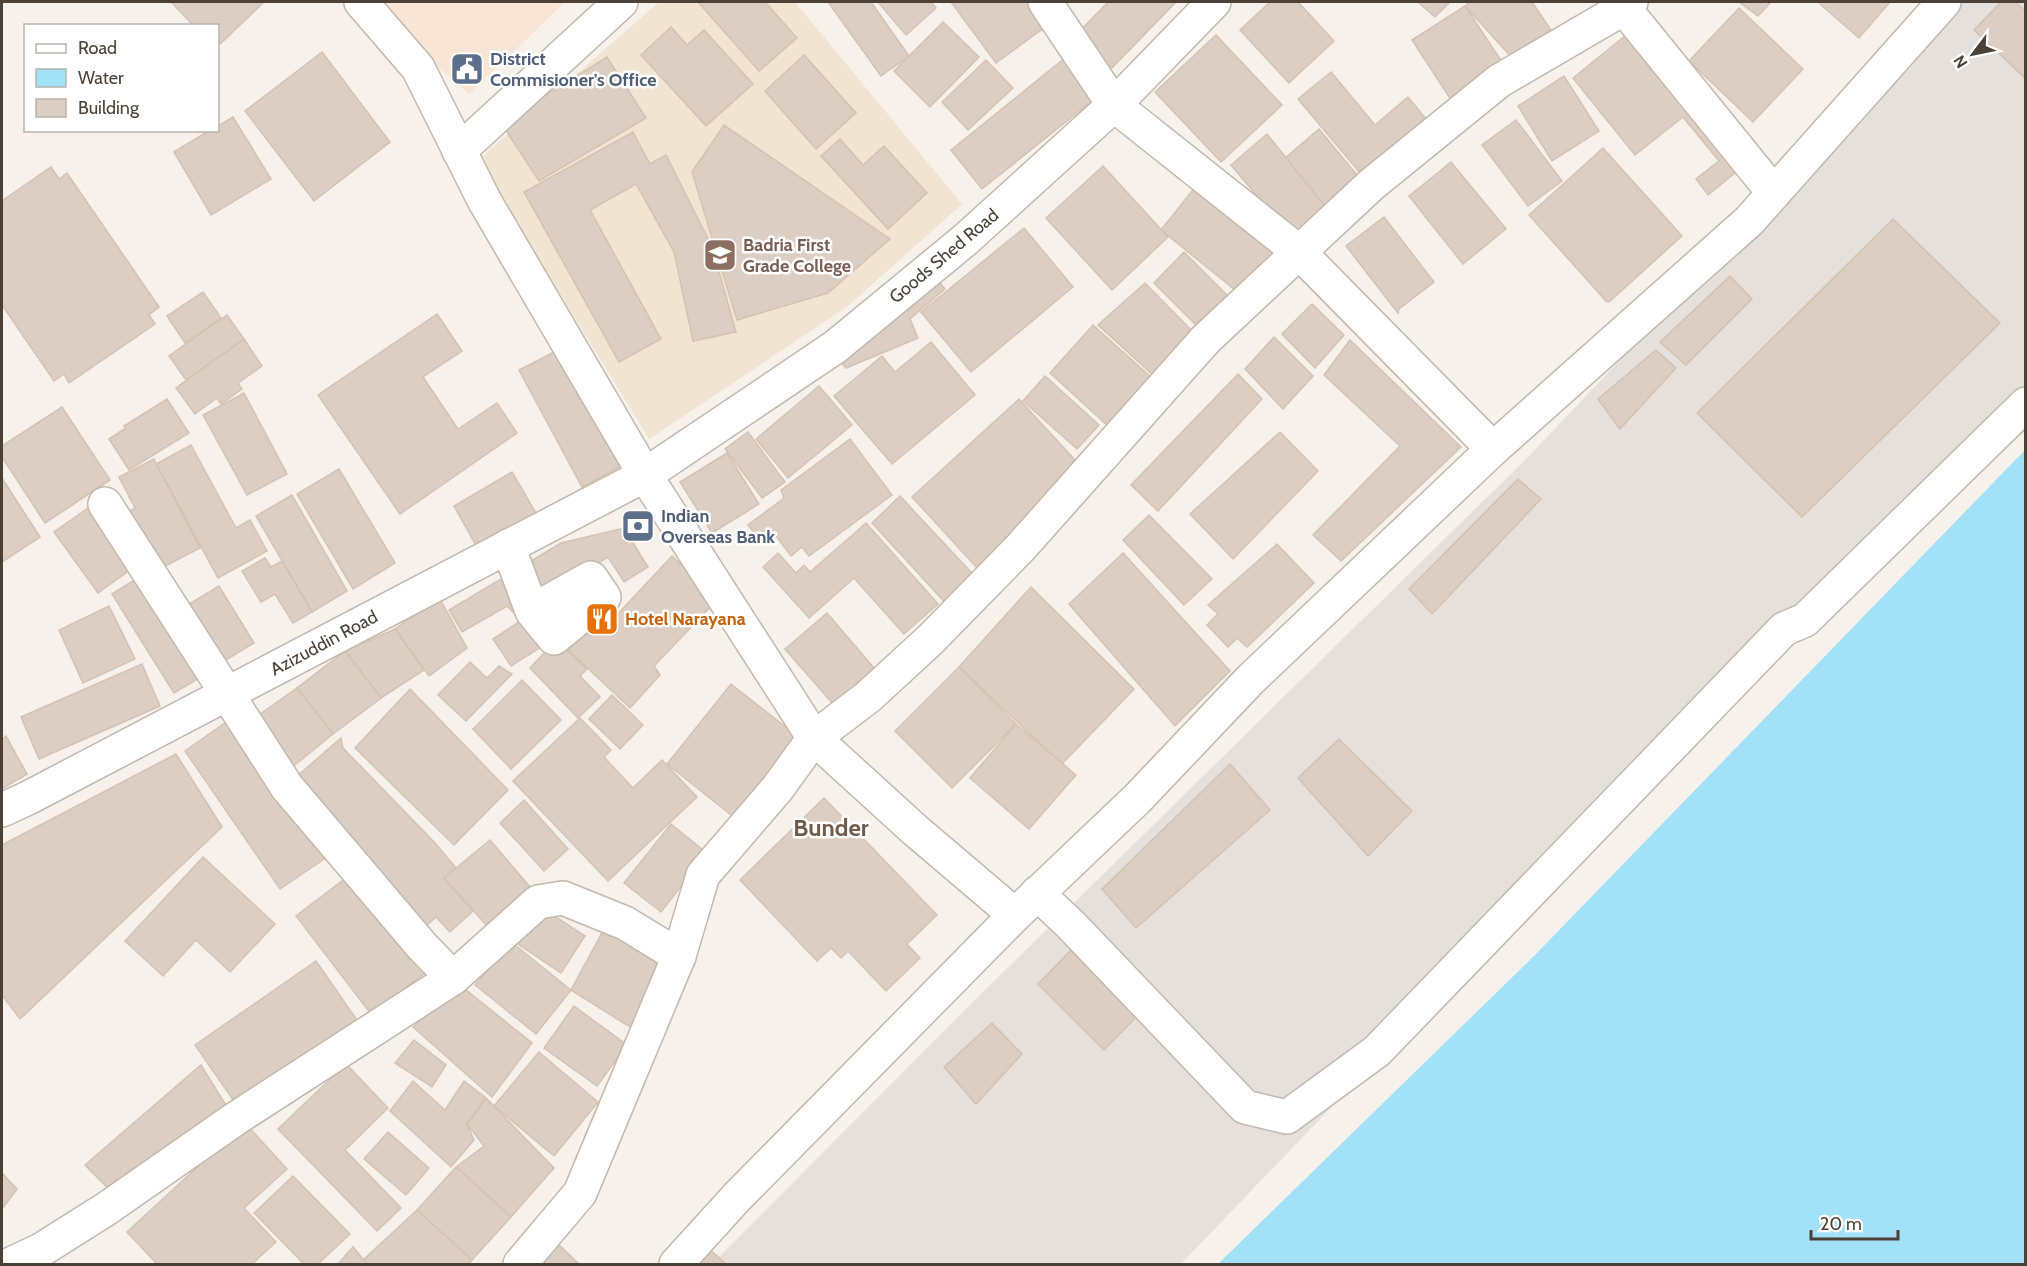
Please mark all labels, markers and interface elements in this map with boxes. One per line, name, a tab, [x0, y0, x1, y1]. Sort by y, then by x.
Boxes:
legend	[24, 24, 219, 132]
north arrow	[1943, 24, 2003, 84]
text: Road	[78, 37, 117, 59]
place label: District Commisioner's Office	[490, 48, 657, 91]
public building icon: District Commisioner's Office	[449, 51, 485, 87]
text: N	[1950, 52, 1972, 72]
text: Water	[78, 67, 124, 89]
text: Building	[78, 97, 140, 119]
street label: Goods Shed Road	[885, 204, 1003, 308]
place label: Badria First Grade College	[743, 234, 851, 277]
school or university icon: Badria First Grade College	[702, 237, 738, 273]
place label: Indian Overseas Bank	[661, 505, 775, 548]
bank icon: Indian Overseas Bank	[620, 508, 656, 544]
restaurant icon: Hotel Narayana	[584, 601, 620, 637]
street label: Azizuddin Road	[267, 606, 381, 680]
place label: Hotel Narayana	[625, 608, 746, 630]
district label: Bunder	[793, 813, 869, 842]
scale bar	[1811, 1203, 1898, 1241]
text: 20 m	[1820, 1213, 1862, 1235]

